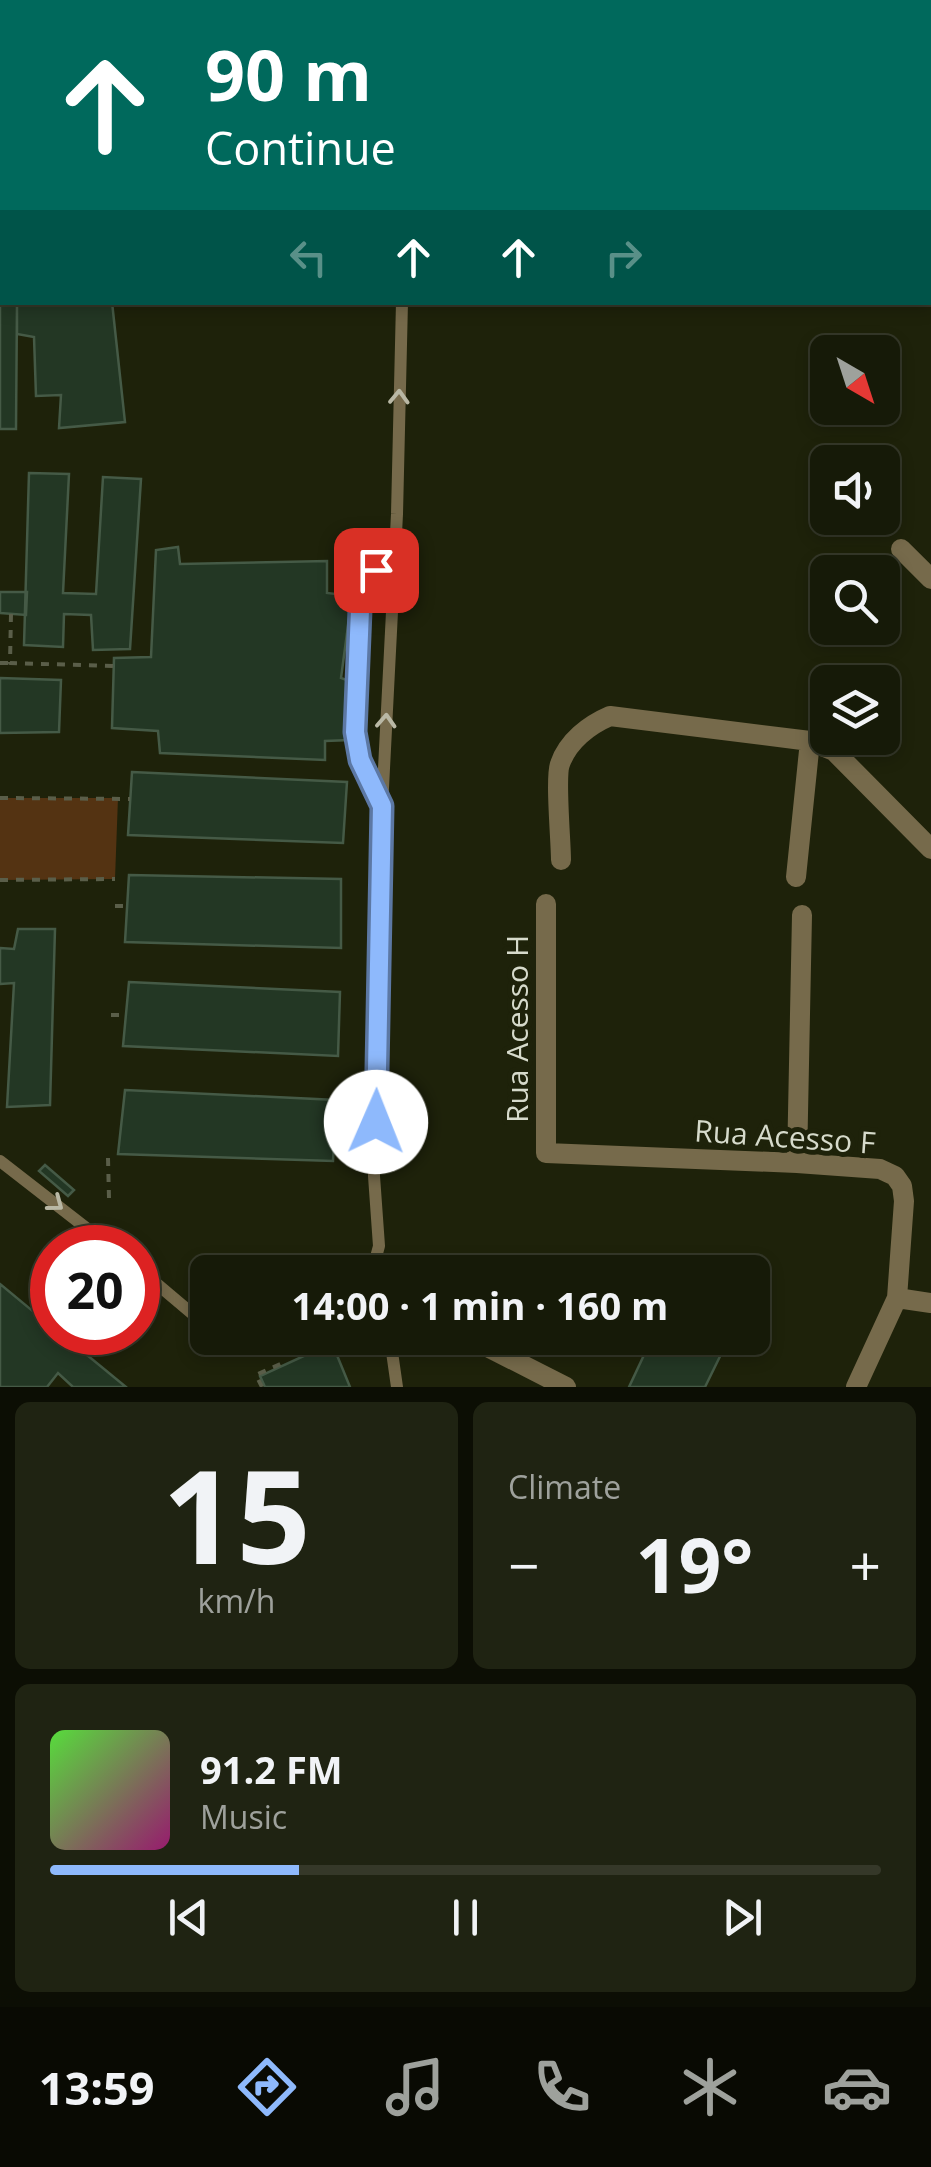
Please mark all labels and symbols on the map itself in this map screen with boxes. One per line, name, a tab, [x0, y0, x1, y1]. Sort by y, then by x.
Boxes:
north arrow	[810, 335, 900, 425]
one-way arrow	[388, 388, 409, 404]
pin	[334, 528, 419, 613]
one-way arrow	[375, 713, 396, 729]
street label: Rua Acesso H	[496, 935, 537, 1123]
position arrow	[324, 1070, 428, 1174]
street label: Rua Acesso F	[693, 1109, 877, 1163]
one-way arrow	[45, 1192, 63, 1209]
speed limit sign: 20	[30, 1225, 160, 1355]

